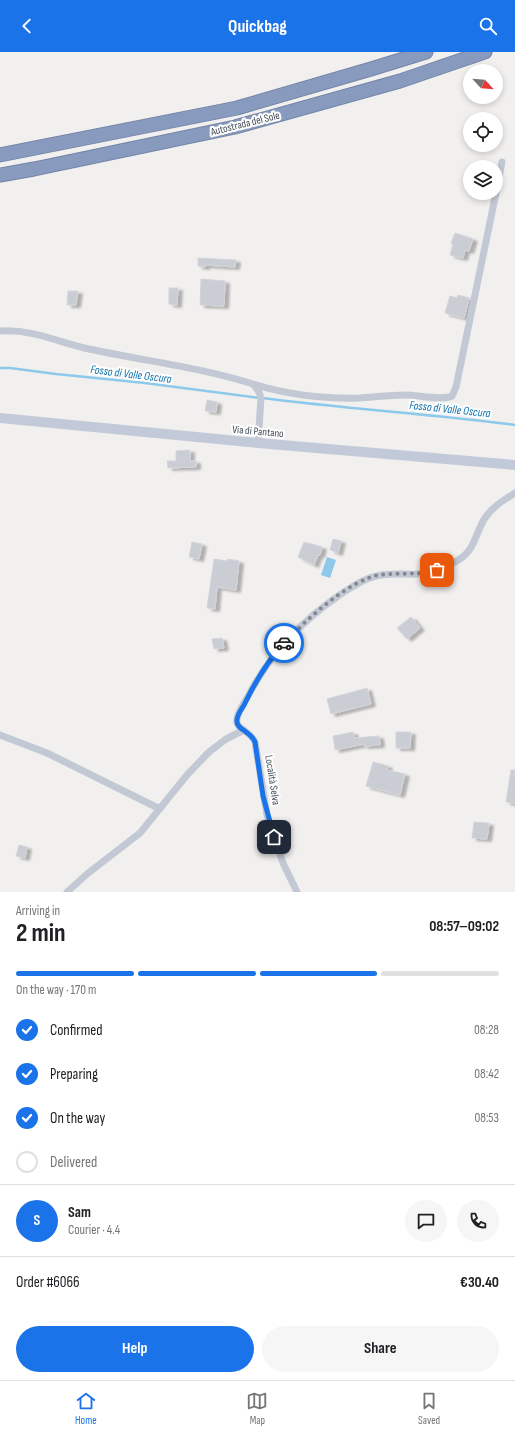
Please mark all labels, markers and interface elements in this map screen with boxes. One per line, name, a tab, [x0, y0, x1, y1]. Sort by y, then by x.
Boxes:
icon: back	[16, 15, 38, 37]
icon: search	[477, 15, 499, 37]
text: Quickbag	[228, 16, 287, 37]
north arrow	[463, 64, 503, 104]
map controls	[463, 64, 503, 200]
street label: Autostrada del Sole	[208, 109, 281, 139]
button: locate	[463, 112, 503, 152]
button: layers	[463, 160, 503, 200]
water label: Fosso di Valle Oscura	[89, 362, 173, 387]
water label: Fosso di Valle Oscura	[409, 398, 491, 421]
street label: Via di Pantano	[232, 423, 285, 440]
pin	[420, 553, 454, 587]
icon: bag	[426, 559, 448, 581]
courier	[264, 623, 304, 663]
icon: car	[273, 632, 295, 654]
street label: Località Selva	[262, 754, 283, 806]
pin	[257, 820, 291, 854]
icon: home	[263, 826, 285, 848]
text: Arriving in	[16, 903, 60, 919]
text: 08:57–09:02	[429, 917, 499, 936]
text: 2 min	[16, 918, 66, 949]
text: On the way · 170 m	[16, 982, 96, 998]
icon: check	[16, 1019, 38, 1041]
text: Confirmed	[50, 1021, 103, 1040]
text: 08:28	[474, 1022, 499, 1038]
icon: check	[16, 1063, 38, 1085]
text: Preparing	[50, 1065, 98, 1084]
text: 08:42	[474, 1066, 499, 1082]
icon: check	[16, 1107, 38, 1129]
text: On the way	[50, 1109, 105, 1128]
text: 08:53	[474, 1110, 499, 1126]
text: Delivered	[50, 1153, 97, 1172]
button: chat	[405, 1200, 447, 1242]
button: phone	[457, 1200, 499, 1242]
text: Sam	[68, 1203, 91, 1222]
text: S	[34, 1211, 40, 1230]
text: Courier · 4.4	[68, 1222, 120, 1238]
text: Order #6066	[16, 1273, 80, 1292]
text: €30.40	[460, 1273, 499, 1292]
button: Help	[16, 1326, 254, 1372]
button: Share	[262, 1326, 499, 1372]
tab: Home	[75, 1390, 97, 1427]
tab: Map	[246, 1390, 268, 1427]
tab: Saved	[418, 1390, 440, 1427]

